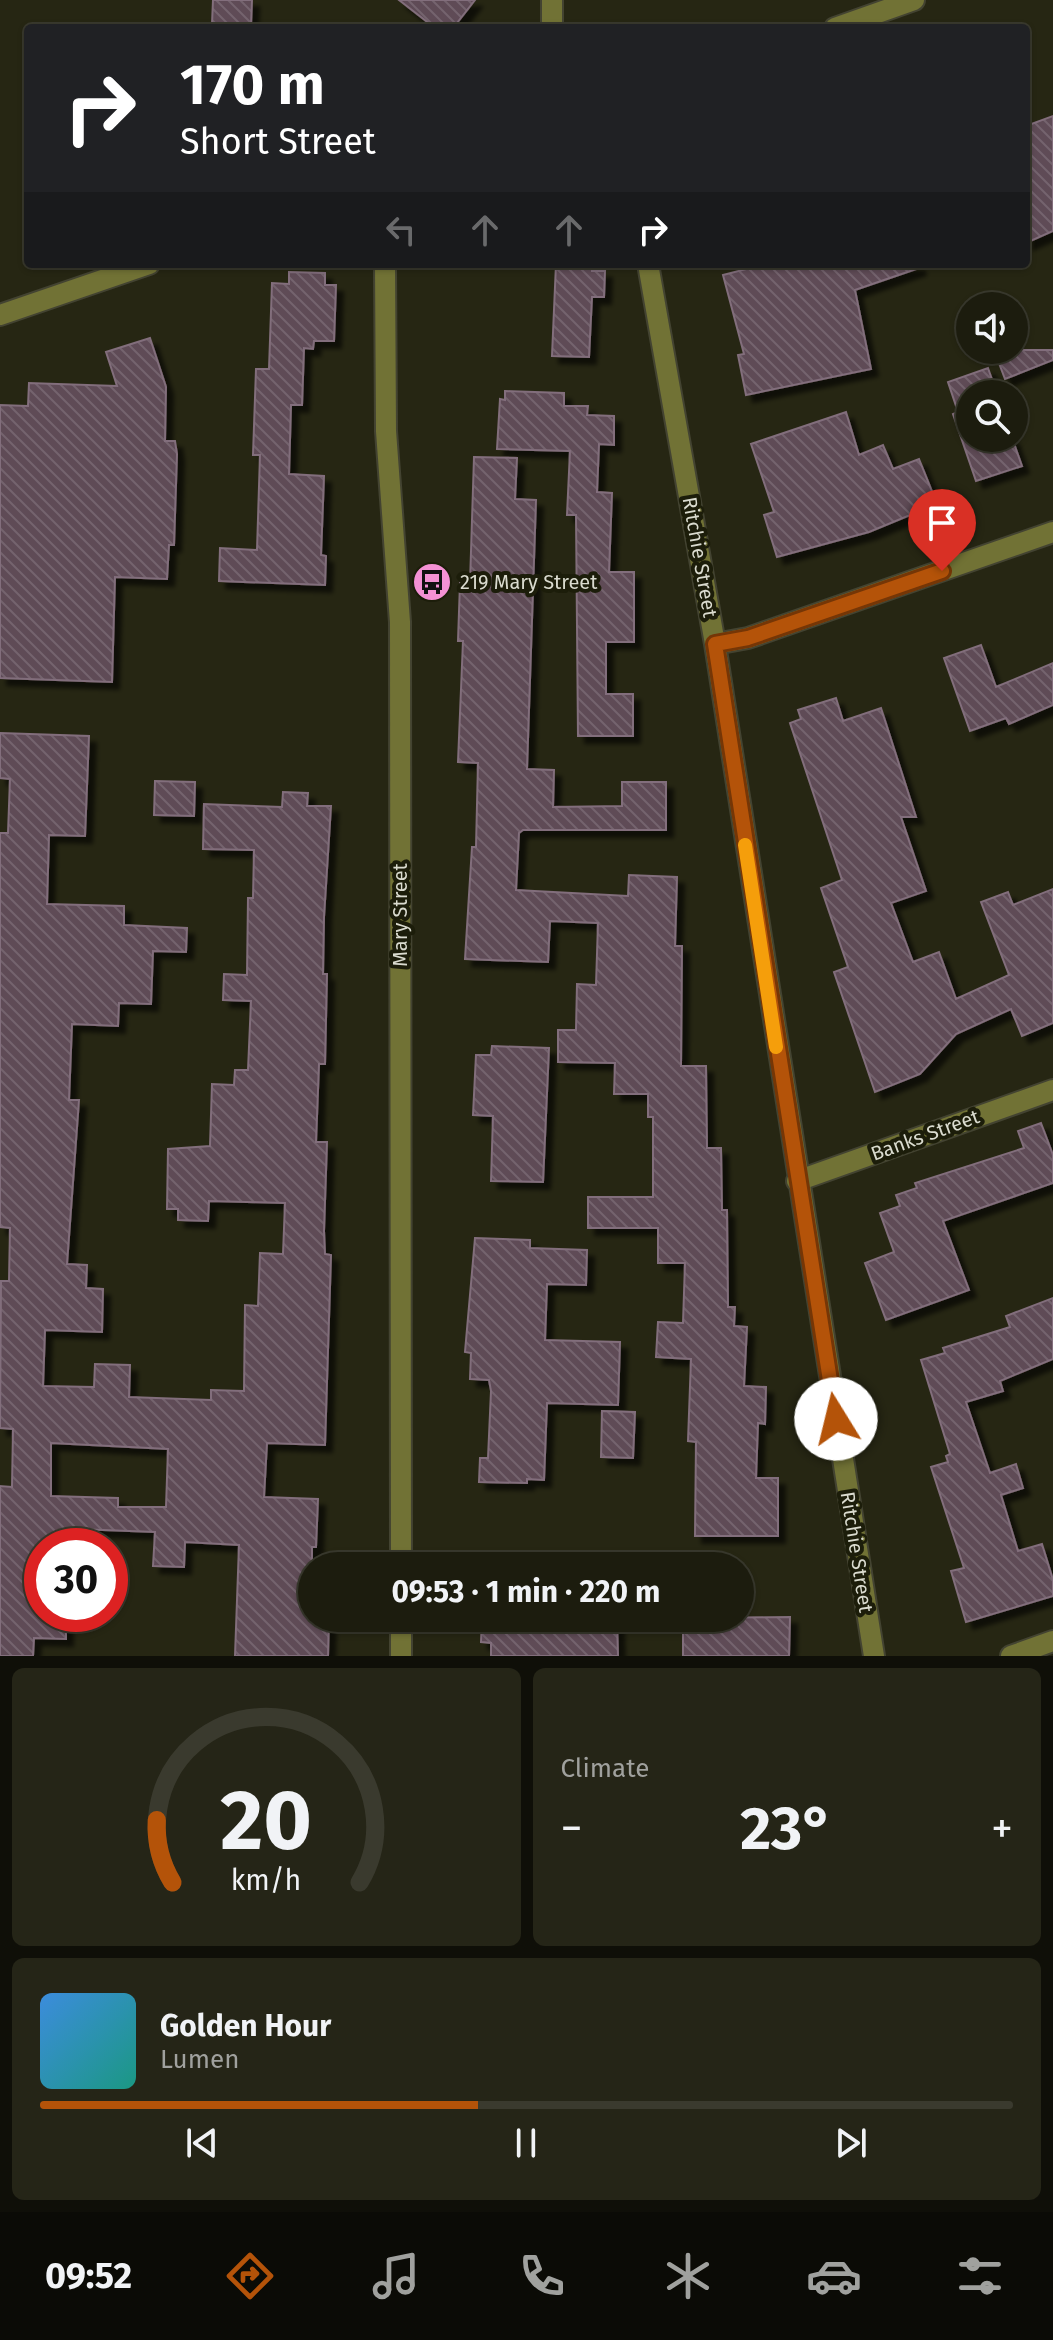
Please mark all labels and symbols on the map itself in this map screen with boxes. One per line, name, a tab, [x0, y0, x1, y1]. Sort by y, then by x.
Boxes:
pin	[908, 489, 976, 571]
street label: Ritchie Street	[678, 495, 723, 620]
bus stop icon: 219 Mary Street	[411, 561, 453, 603]
place label: 219 Mary Street	[460, 570, 598, 594]
street label: Mary Street	[388, 862, 412, 967]
street label: Banks Street	[867, 1104, 983, 1166]
position arrow	[794, 1377, 878, 1461]
street label: Ritchie Street	[836, 1490, 879, 1615]
speed limit sign: 30	[24, 1528, 128, 1632]

